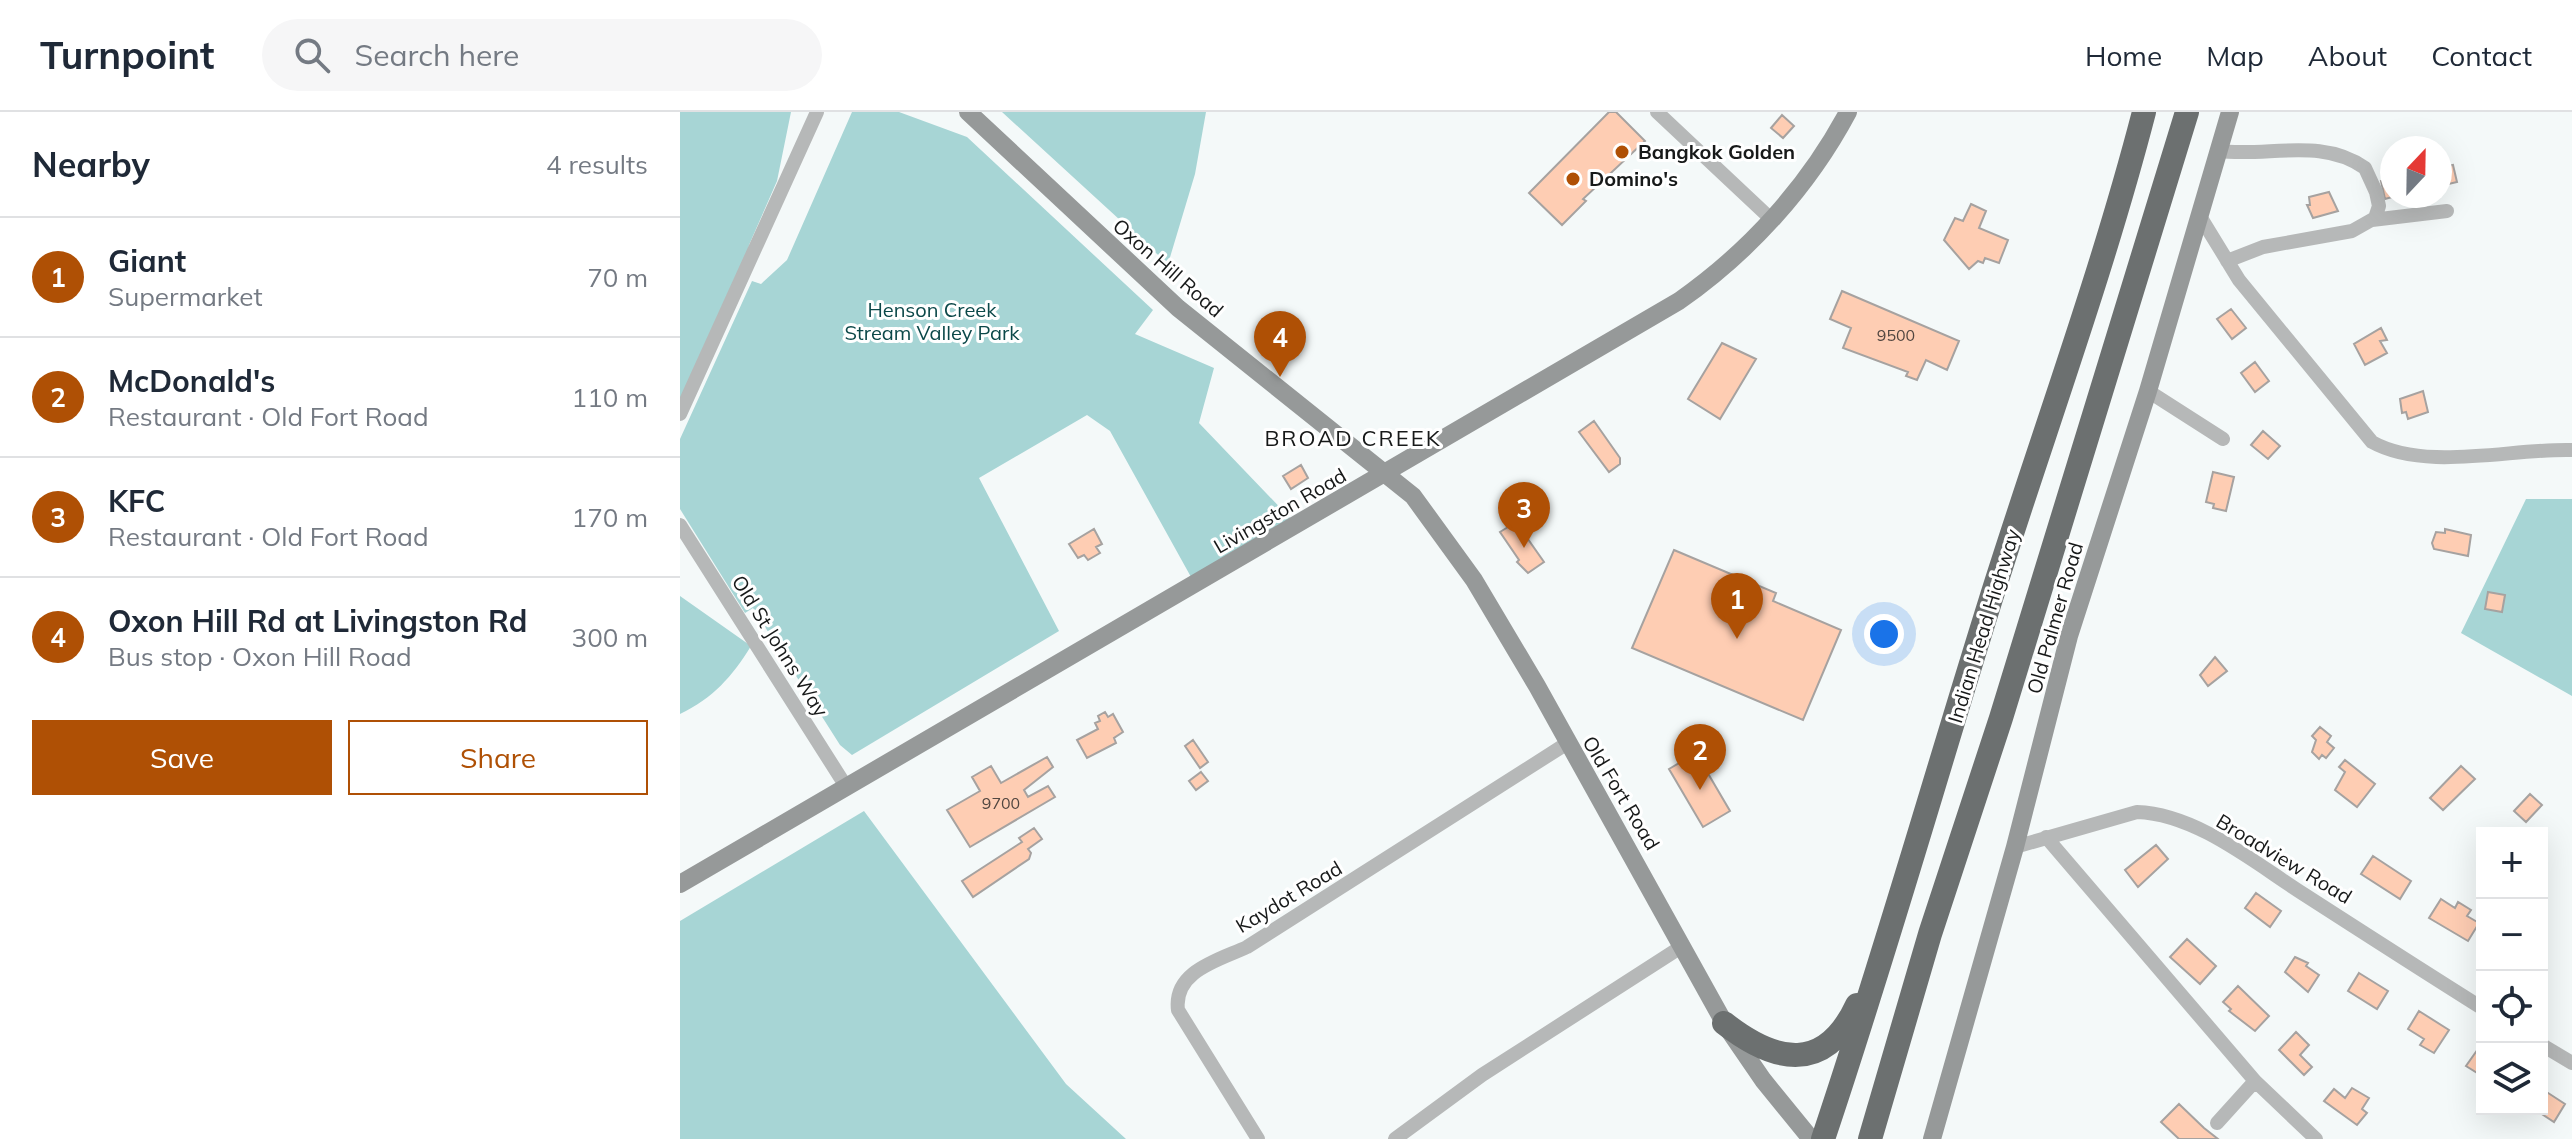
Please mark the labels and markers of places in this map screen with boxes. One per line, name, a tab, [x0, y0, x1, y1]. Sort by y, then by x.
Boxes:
place label: Bangkok Golden	[1638, 139, 1795, 164]
marker: Bangkok Golden	[1613, 143, 1631, 161]
place label: Domino's	[1589, 166, 1678, 191]
marker: Domino's	[1564, 170, 1582, 188]
pin: 4	[1254, 311, 1306, 377]
pin: 3	[1498, 482, 1550, 548]
pin: 1	[1711, 573, 1763, 639]
pin: 2	[1674, 724, 1726, 790]

